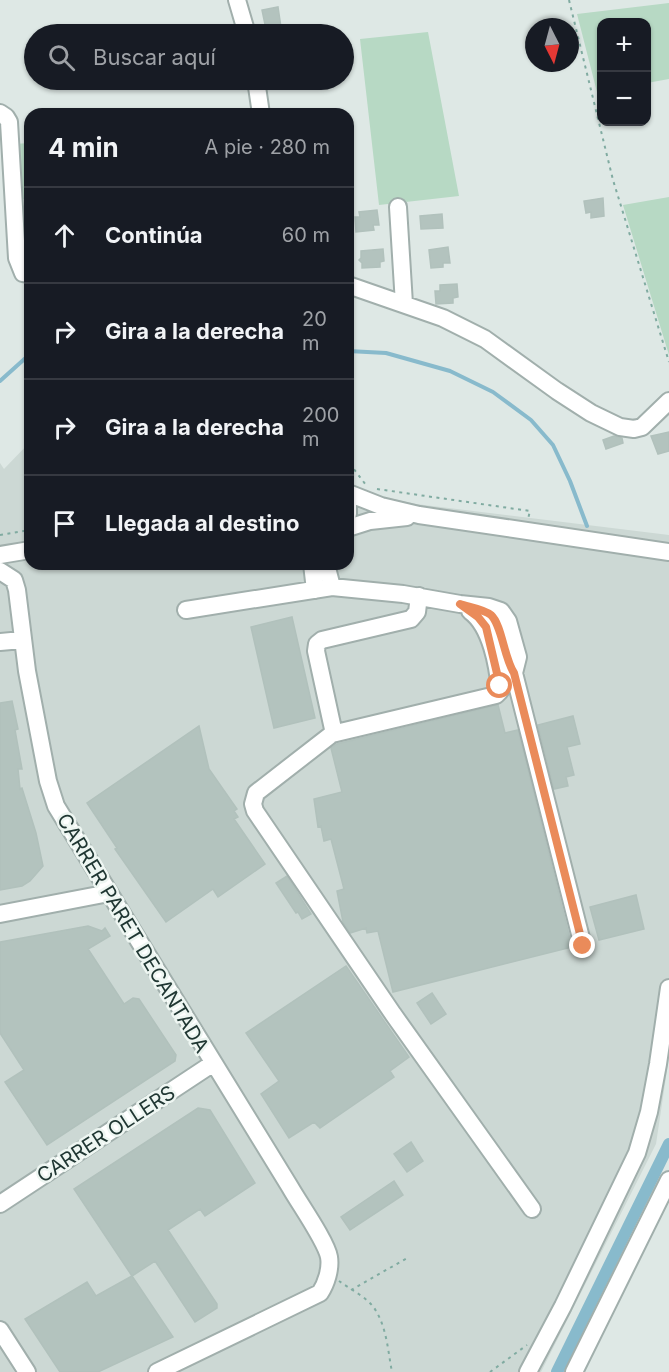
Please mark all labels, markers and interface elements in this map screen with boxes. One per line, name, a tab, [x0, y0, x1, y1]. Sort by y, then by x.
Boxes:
north arrow	[525, 18, 579, 72]
map controls	[597, 18, 651, 126]
button: +	[597, 18, 651, 72]
search box	[24, 24, 354, 90]
icon: search	[45, 41, 78, 74]
text: Buscar aquí	[93, 44, 216, 70]
button: −	[597, 72, 651, 126]
text: 4 min	[48, 132, 119, 163]
text: A pie · 280 m	[204, 135, 330, 159]
icon: ahead	[48, 219, 81, 252]
text: Continúa	[105, 222, 203, 248]
text: 60 m	[282, 223, 330, 247]
text: 20 m	[302, 307, 327, 355]
icon: right	[48, 315, 81, 348]
text: Gira a la derecha	[105, 318, 284, 344]
text: 200 m	[302, 403, 339, 451]
icon: right	[48, 411, 81, 444]
text: Gira a la derecha	[105, 414, 284, 440]
icon: arrive	[48, 507, 81, 540]
text: Llegada al destino	[105, 510, 299, 536]
route start	[486, 672, 512, 698]
street label: CARRER PARET DECANTADA	[52, 809, 214, 1057]
route end	[569, 932, 595, 958]
street label: CARRER OLLERS	[32, 1080, 180, 1188]

